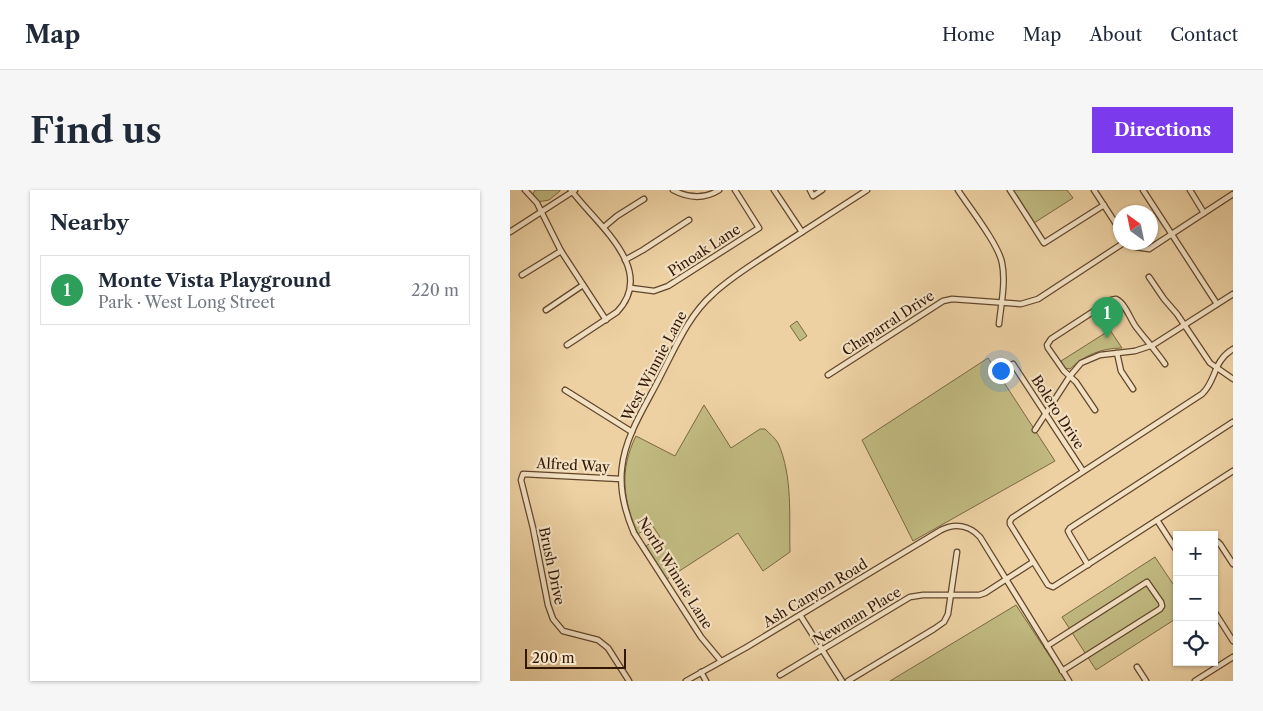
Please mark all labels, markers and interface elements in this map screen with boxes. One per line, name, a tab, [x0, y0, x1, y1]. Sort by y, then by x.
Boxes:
text: Map	[25, 20, 80, 49]
text: Home	[942, 24, 995, 46]
text: Map	[1023, 24, 1061, 46]
text: About	[1089, 24, 1142, 46]
text: Contact	[1170, 24, 1238, 46]
button: Directions	[1092, 107, 1233, 153]
text: Find us	[30, 109, 162, 152]
north arrow	[1113, 205, 1158, 250]
text: Nearby	[50, 210, 129, 235]
street label: Pinoak Lane	[664, 220, 744, 280]
text: Monte Vista Playground	[98, 269, 331, 292]
text: 1	[63, 280, 71, 300]
text: 220 m	[411, 280, 459, 300]
street label: Chaparral Drive	[839, 286, 938, 360]
text: Park · West Long Street	[98, 292, 275, 312]
pin: 1	[1091, 297, 1123, 338]
street label: West Winnie Lane	[617, 308, 691, 425]
your location	[988, 358, 1014, 384]
street label: Bolero Drive	[1027, 372, 1089, 453]
street label: Alfred Way	[535, 454, 610, 476]
street label: North Winnie Lane	[633, 514, 717, 632]
street label: Brush Drive	[535, 525, 569, 607]
map controls	[1173, 531, 1218, 666]
button: +	[1173, 531, 1218, 576]
street label: Ash Canyon Road	[759, 554, 871, 632]
button: −	[1173, 576, 1218, 621]
street label: Newman Place	[810, 583, 904, 649]
button: locate	[1173, 621, 1218, 666]
scale bar	[525, 646, 626, 669]
text: 200 m	[532, 649, 575, 667]

